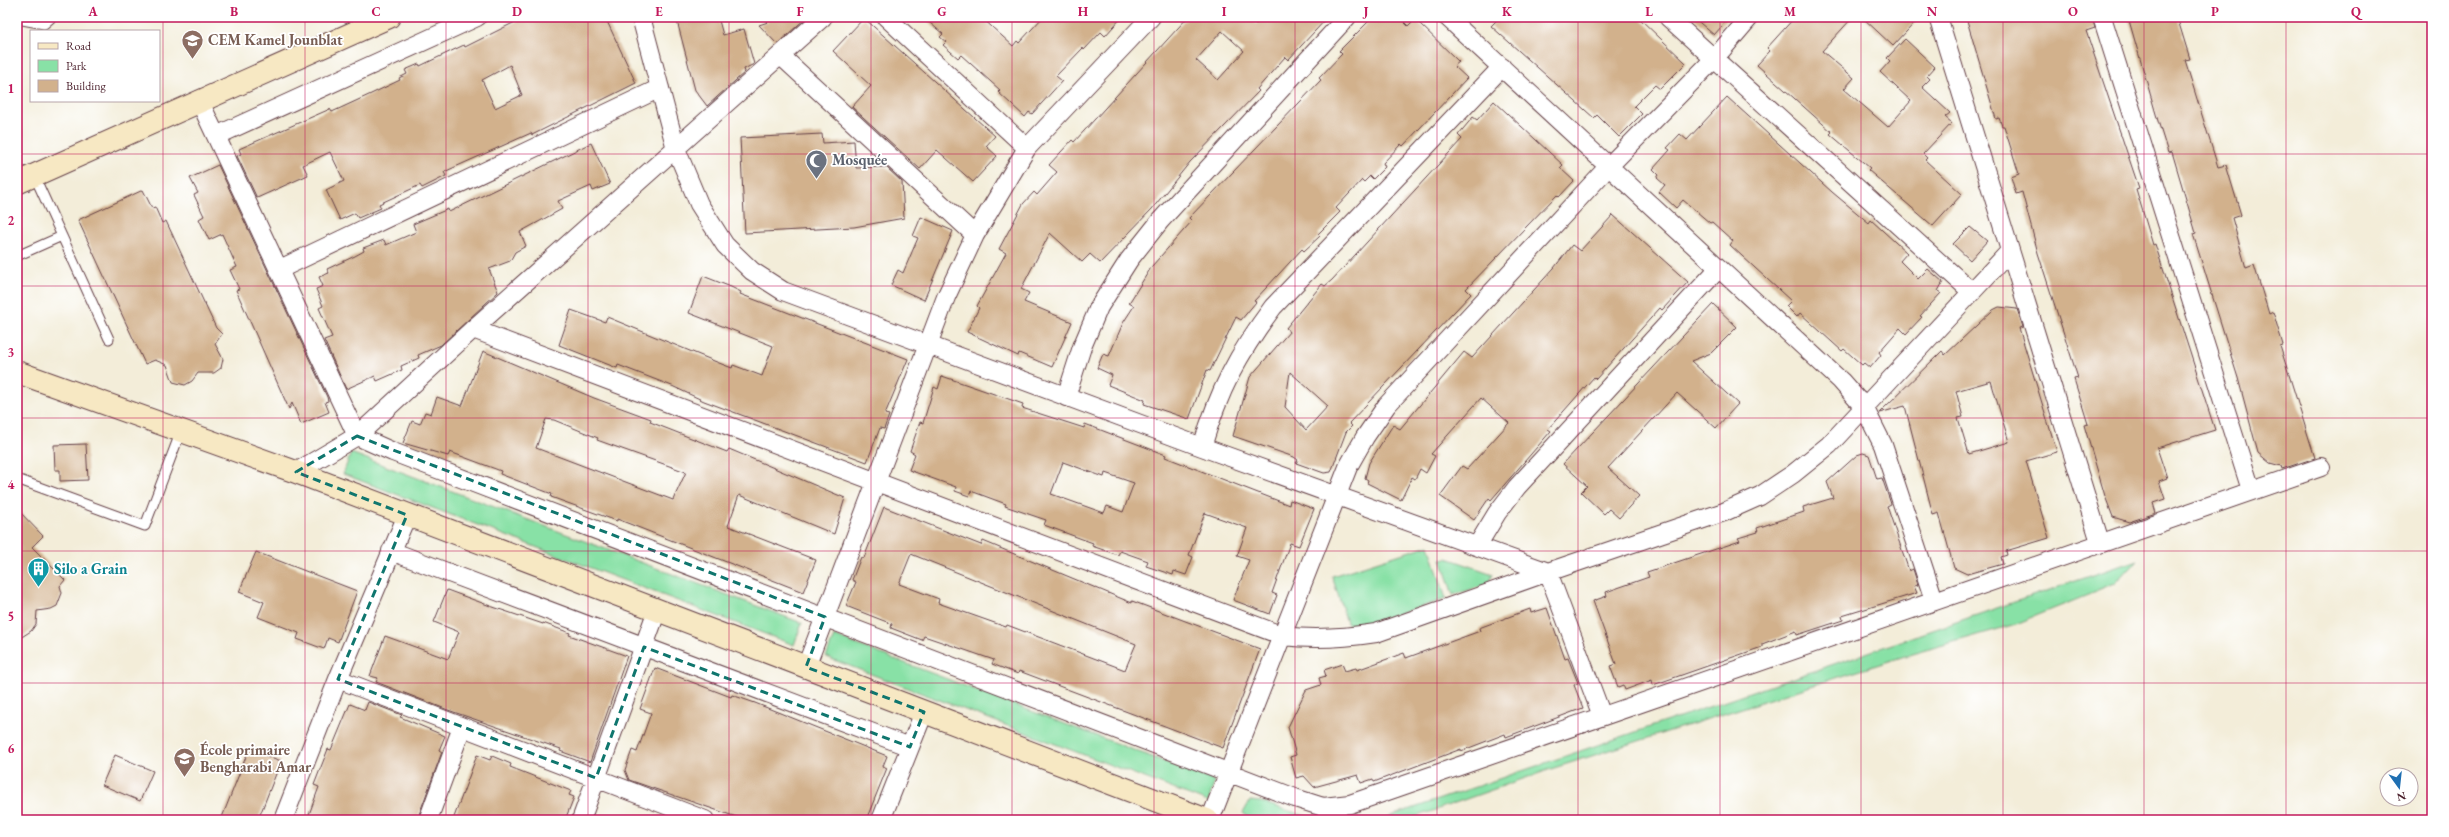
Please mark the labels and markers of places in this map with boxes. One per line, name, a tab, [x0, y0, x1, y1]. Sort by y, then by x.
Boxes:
school or university icon: CEM Kamel Jounblat	[179, 27, 205, 60]
place label: CEM Kamel Jounblat	[208, 30, 343, 49]
mosque icon: Mosquée	[803, 147, 829, 180]
place label: Mosquée	[832, 150, 887, 169]
building icon: Silo a Grain	[26, 556, 52, 589]
place label: Silo a Grain	[54, 559, 128, 578]
place label: École primaire Bengharabi Amar	[200, 740, 312, 776]
school or university icon: École primaire Bengharabi Amar	[171, 746, 197, 779]

